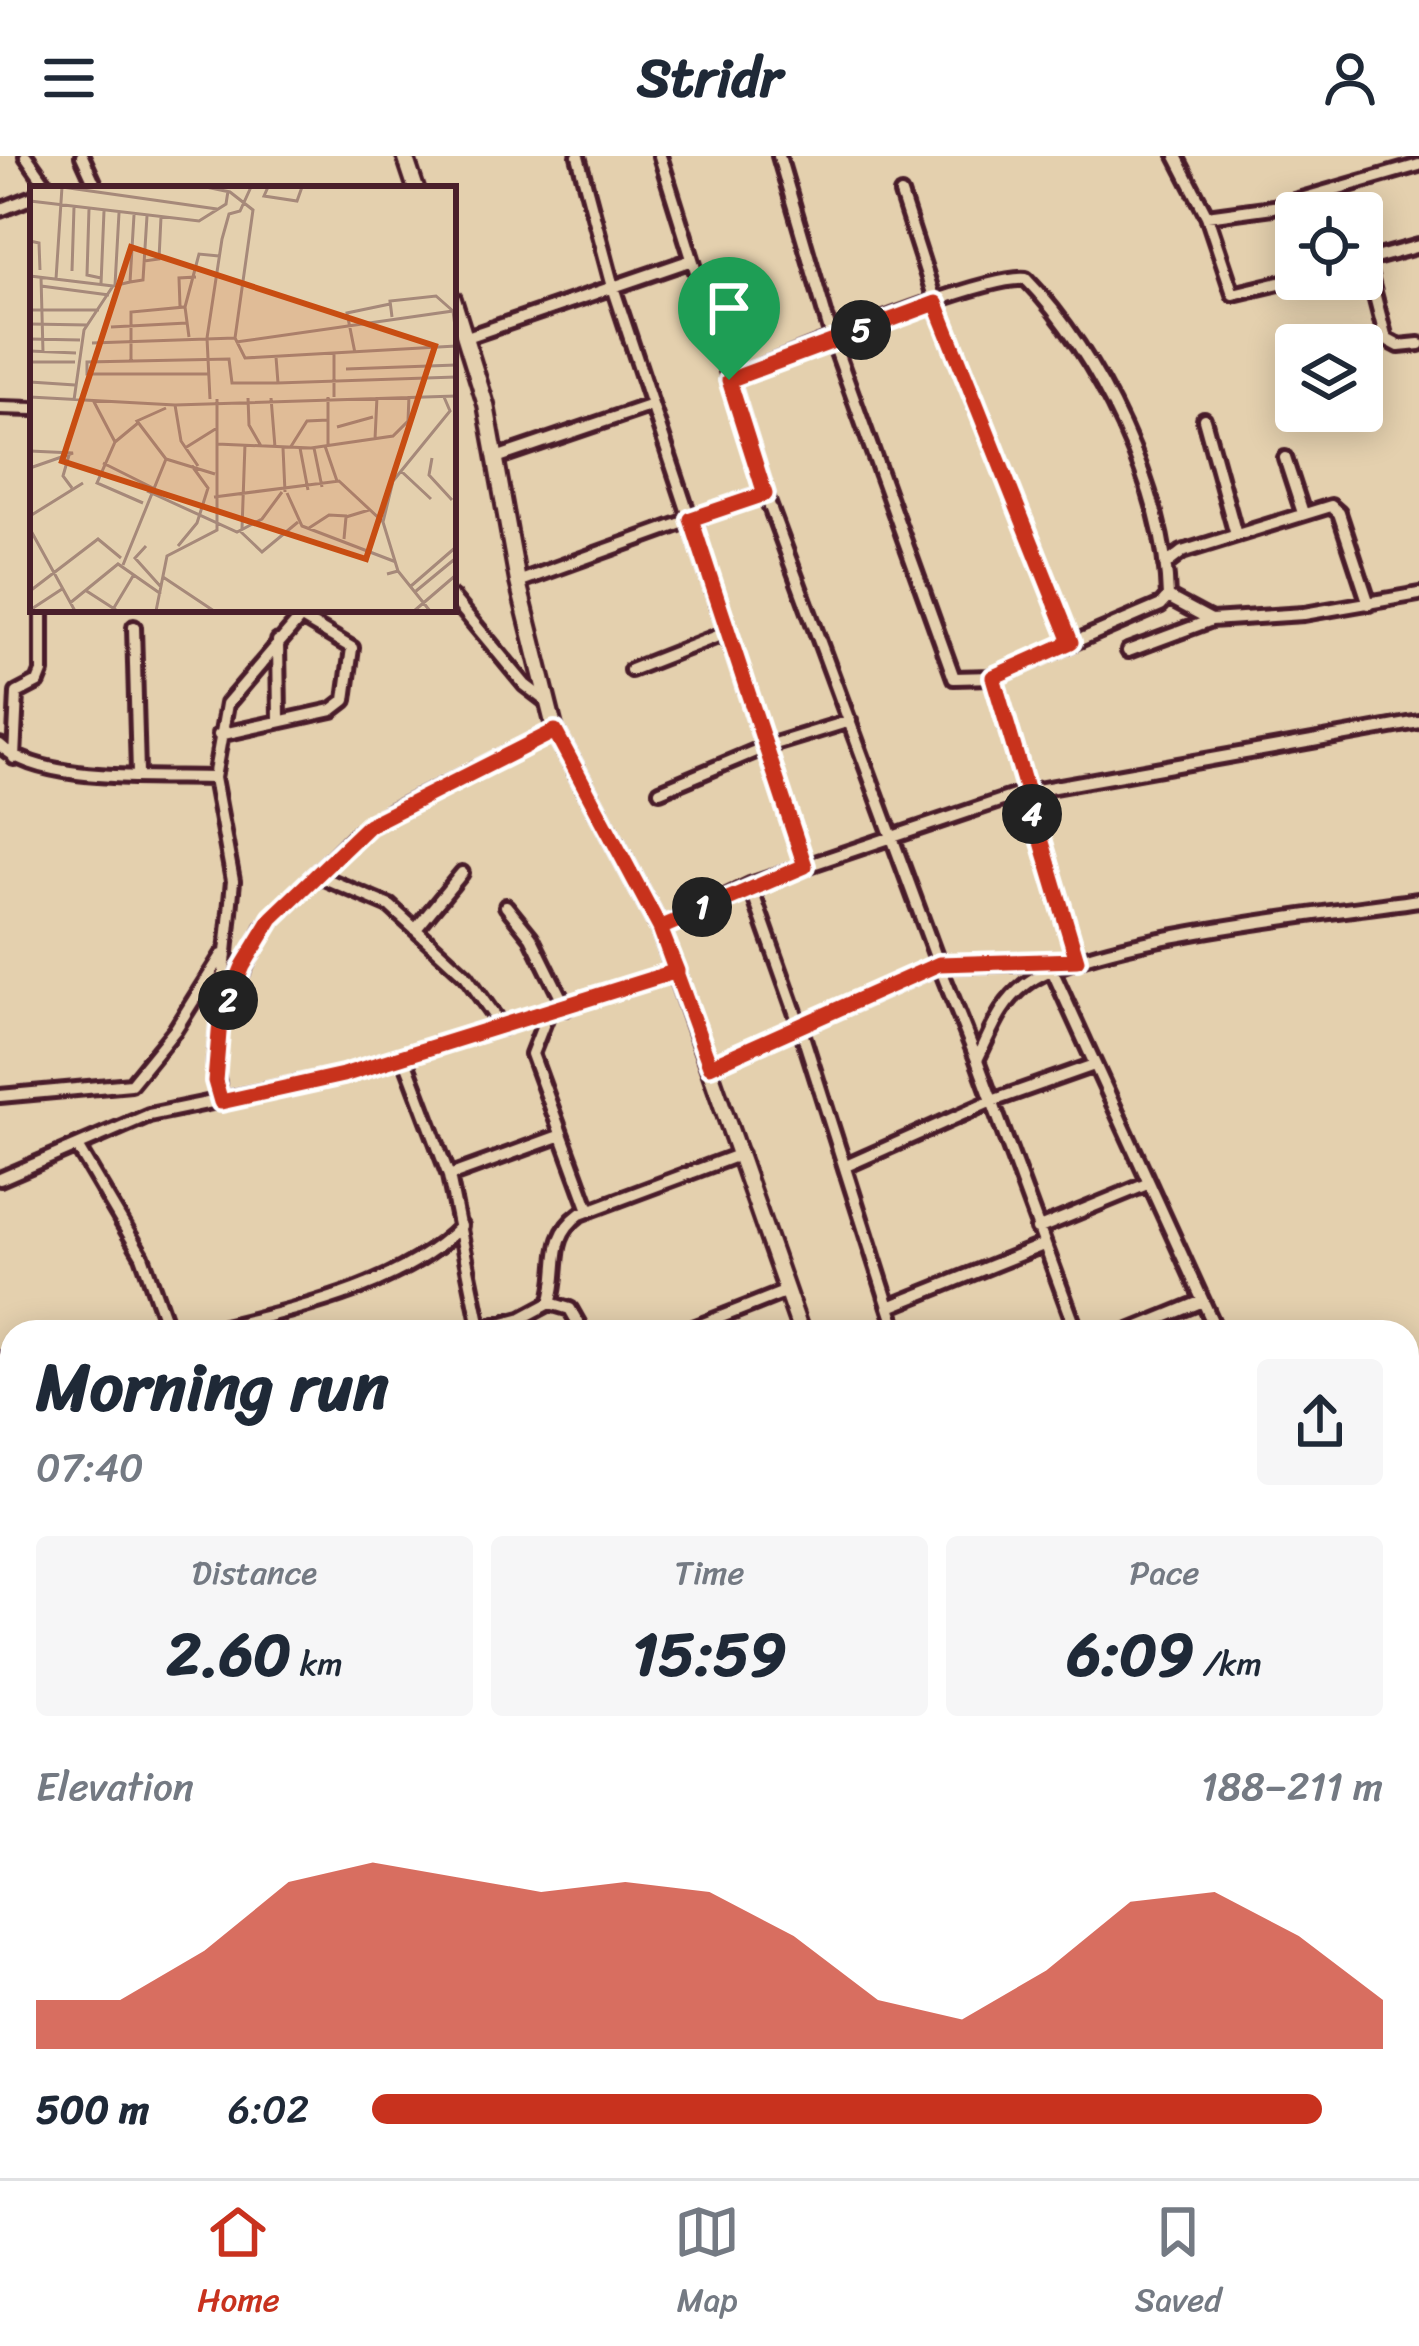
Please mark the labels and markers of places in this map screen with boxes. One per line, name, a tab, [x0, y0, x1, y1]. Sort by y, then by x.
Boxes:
pin	[678, 257, 780, 380]
pin: 5	[831, 300, 891, 360]
pin: 4	[1002, 784, 1062, 844]
pin: 1	[672, 877, 732, 937]
pin: 2	[198, 970, 258, 1030]

